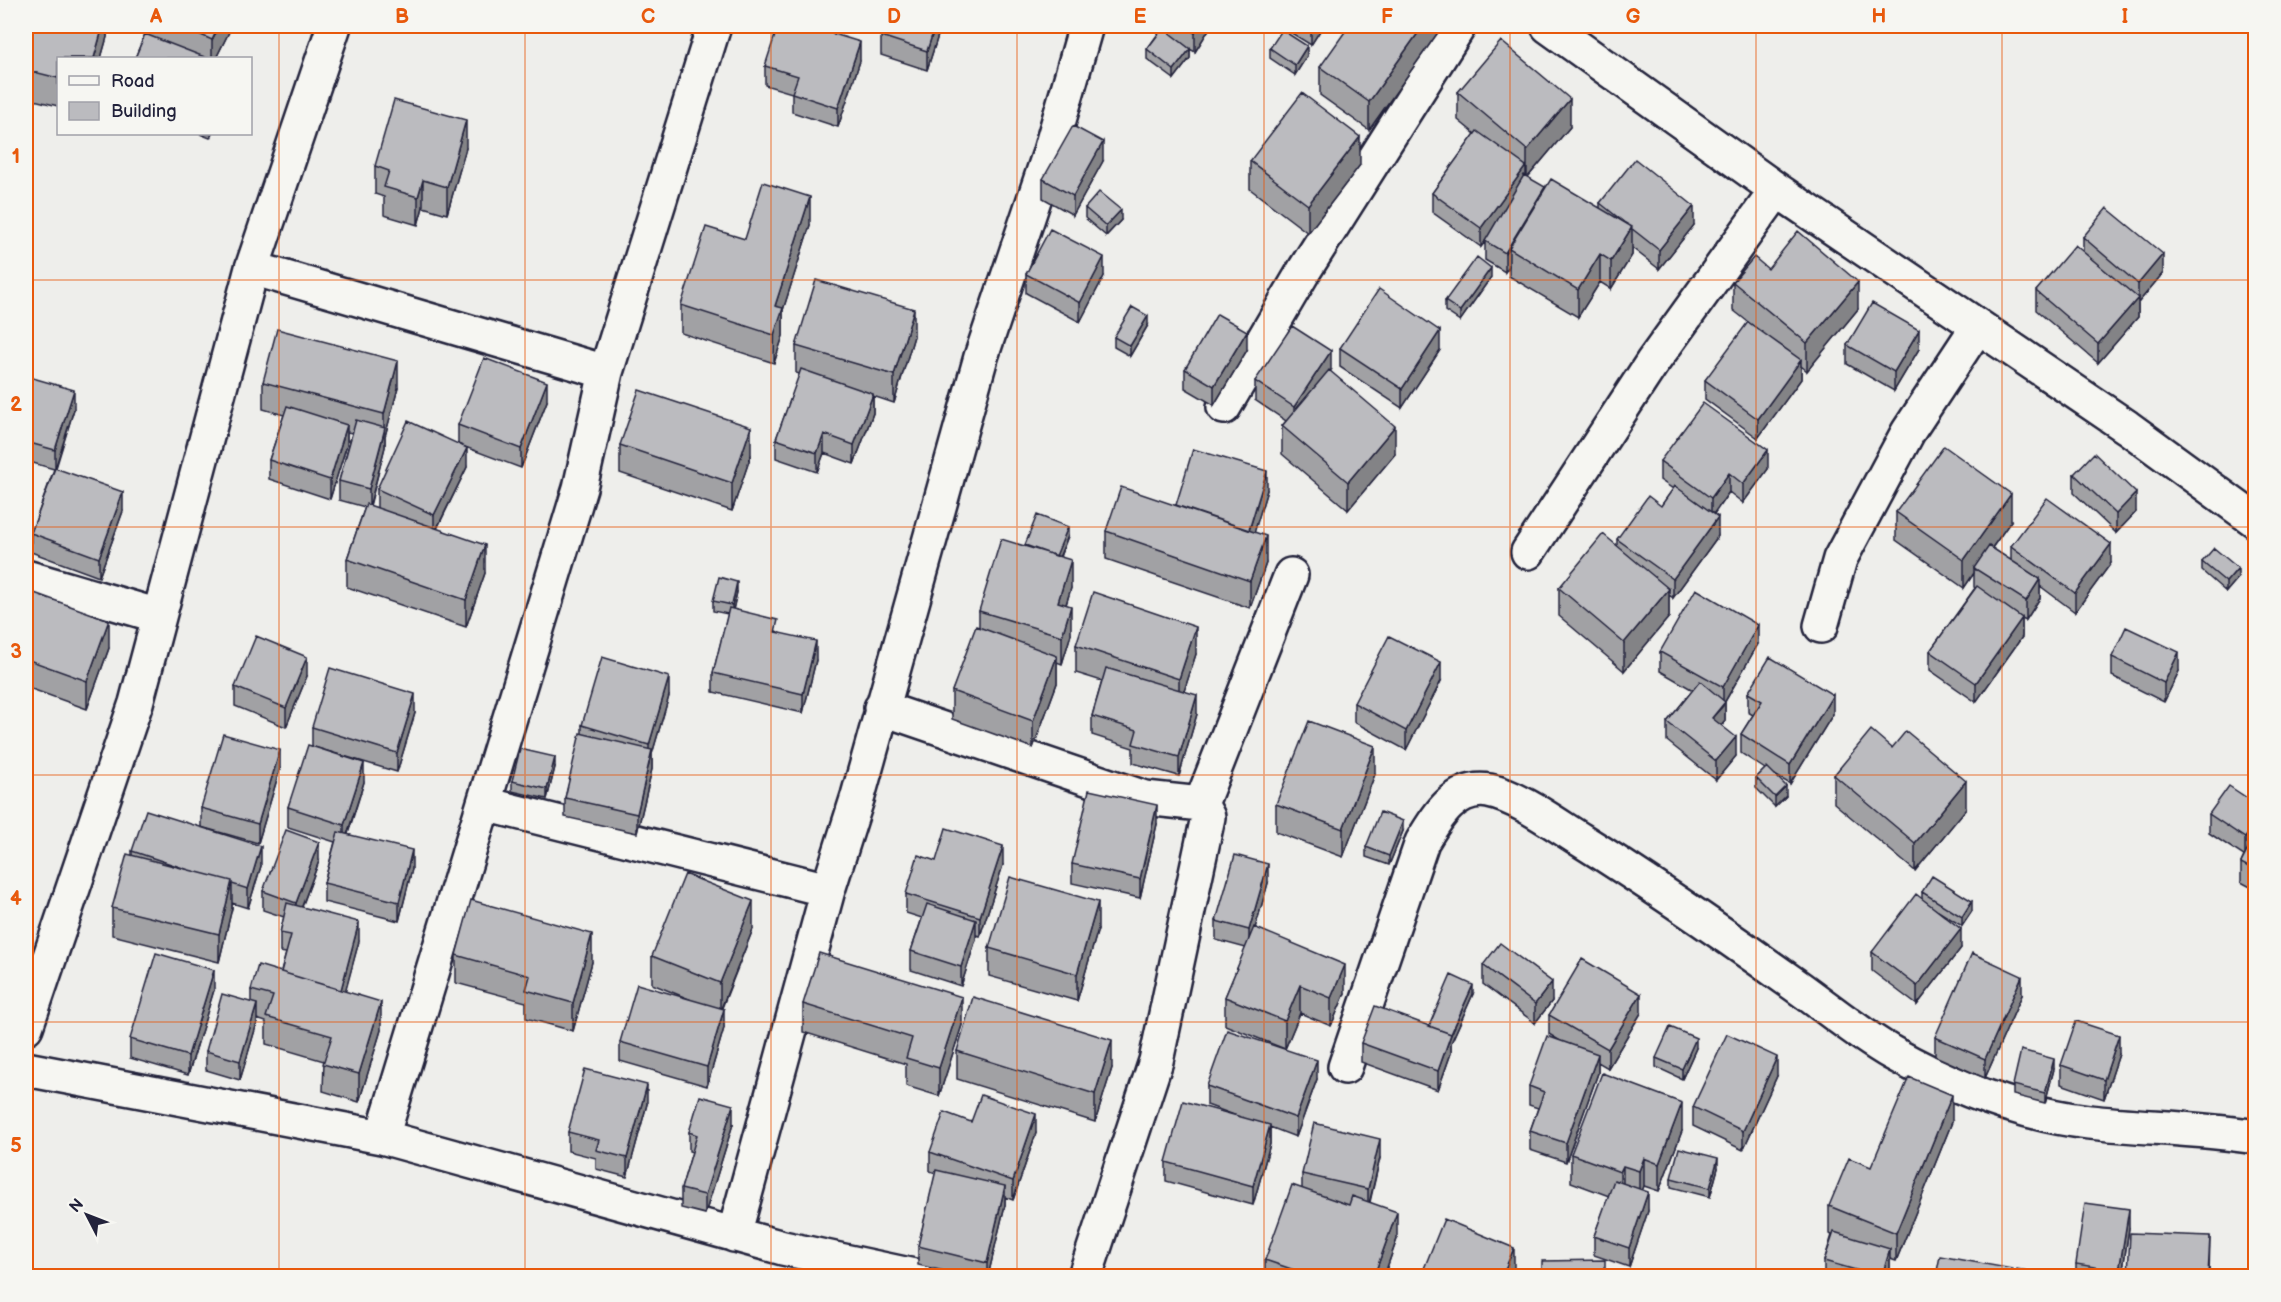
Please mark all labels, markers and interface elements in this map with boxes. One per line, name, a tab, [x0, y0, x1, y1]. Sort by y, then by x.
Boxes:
text: A	[149, 5, 163, 29]
text: B	[395, 5, 409, 29]
text: C	[641, 5, 655, 29]
text: D	[887, 5, 901, 29]
text: E	[1134, 5, 1147, 29]
text: F	[1381, 5, 1393, 29]
text: G	[1626, 5, 1641, 29]
text: H	[1872, 5, 1886, 29]
text: I	[2122, 5, 2128, 29]
legend	[57, 57, 252, 135]
text: Road	[111, 71, 155, 92]
text: Building	[111, 101, 177, 122]
text: 1	[12, 145, 20, 169]
text: 2	[10, 393, 22, 417]
text: 3	[10, 640, 22, 664]
text: 4	[10, 887, 22, 911]
text: 5	[10, 1134, 22, 1158]
north arrow	[57, 1185, 117, 1245]
text: N	[66, 1195, 88, 1217]

